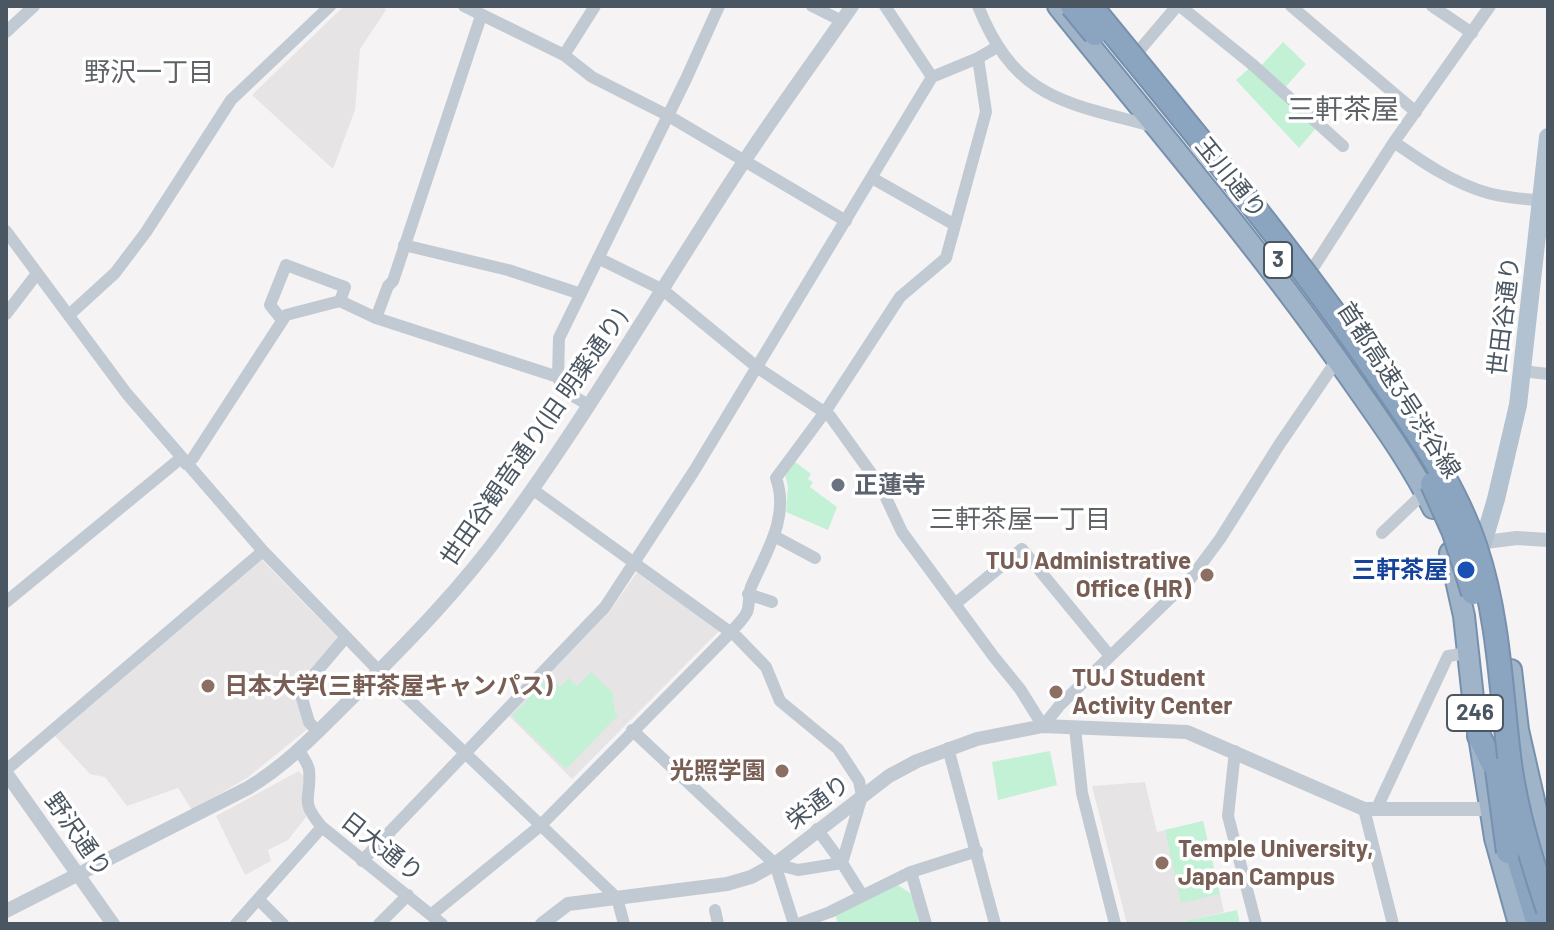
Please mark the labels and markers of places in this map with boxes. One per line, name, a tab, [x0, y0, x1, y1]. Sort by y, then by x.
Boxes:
place label: 正蓮寺	[854, 471, 926, 499]
marker: 正蓮寺	[829, 476, 847, 494]
place label: TUJ Administrative Office (HR)	[986, 547, 1191, 603]
place label: 三軒茶屋	[1352, 556, 1448, 584]
marker: 三軒茶屋	[1455, 559, 1477, 581]
marker: TUJ Administrative Office (HR)	[1198, 566, 1216, 584]
place label: TUJ Student Activity Center	[1072, 664, 1232, 720]
place label: 日本大学(三軒茶屋キャンパス)	[224, 672, 553, 700]
marker: 日本大学(三軒茶屋キャンパス)	[199, 677, 217, 695]
marker: TUJ Student Activity Center	[1047, 683, 1065, 701]
place label: 光照学園	[670, 757, 766, 785]
marker: 光照学園	[773, 762, 791, 780]
place label: Temple University, Japan Campus	[1178, 835, 1374, 891]
marker: Temple University, Japan Campus	[1153, 854, 1171, 872]

